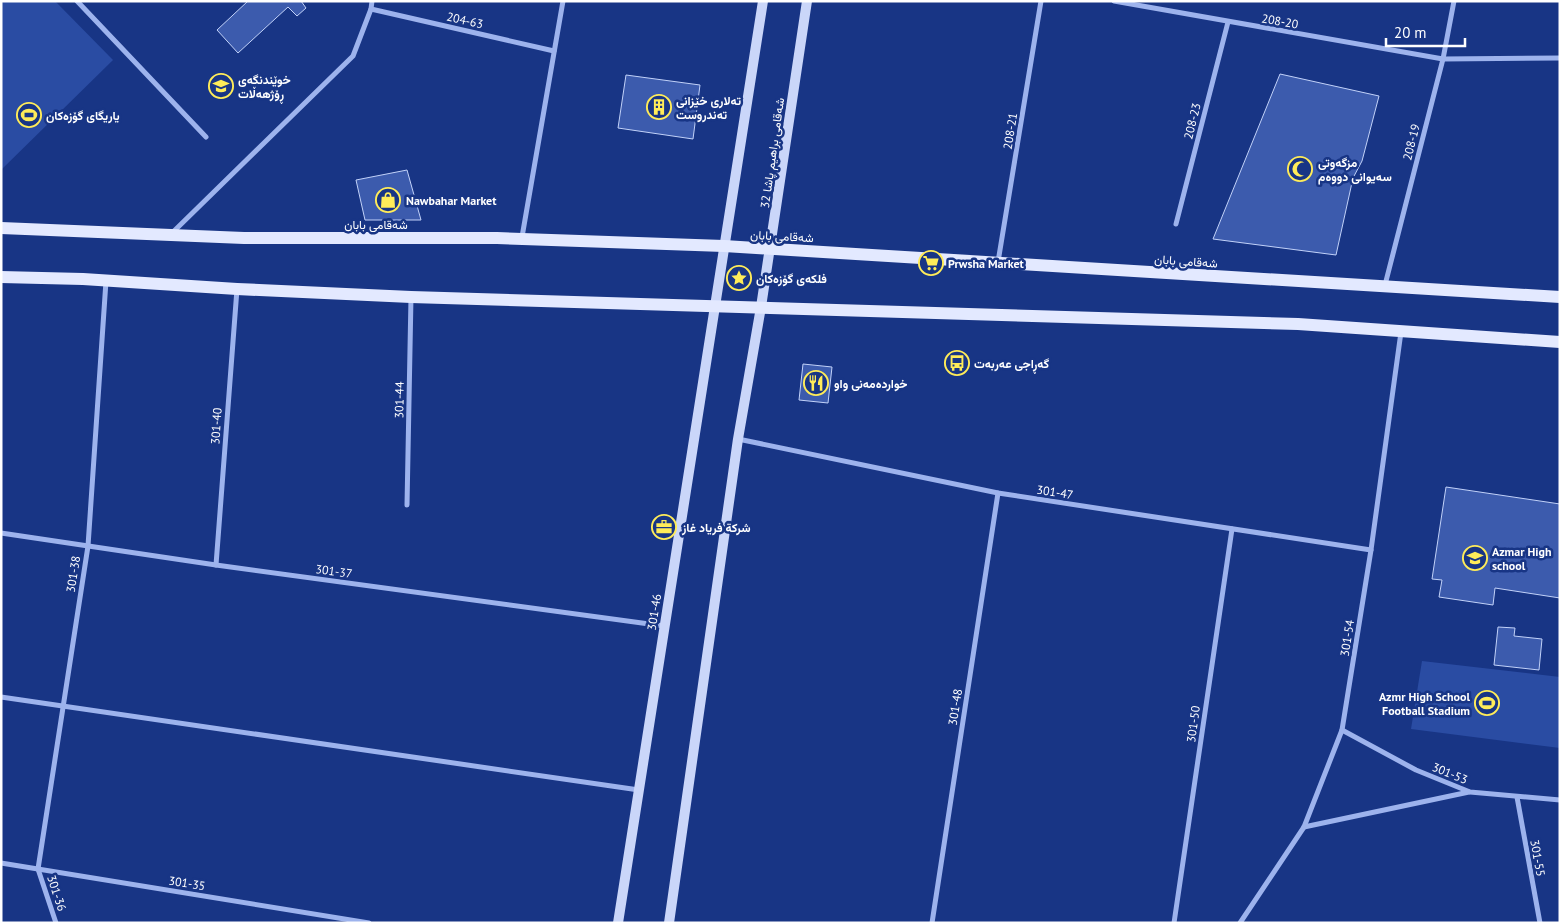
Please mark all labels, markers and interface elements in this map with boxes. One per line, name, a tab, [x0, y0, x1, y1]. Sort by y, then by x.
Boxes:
street label: 204-63	[445, 9, 485, 31]
street label: 208-20	[1260, 10, 1300, 32]
scale bar	[1386, 15, 1465, 47]
text: 20 m	[1394, 23, 1427, 42]
place label: خوێندنگەی ڕۆژهەڵات	[238, 72, 291, 104]
school or university icon: خوێندنگەی ڕۆژهەڵات	[208, 73, 234, 99]
place label: تەلاری خێزانی تەندروست	[676, 93, 741, 123]
building icon: تەلاری خێزانی تەندروست	[646, 94, 672, 120]
street label: شەقامی براهیم پاشا 32	[757, 97, 788, 209]
street label: 208-23	[1180, 101, 1204, 141]
sports icon: یاریگای گۆزەکان	[16, 102, 42, 128]
place label: یاریگای گۆزەکان	[46, 108, 120, 124]
street label: 208-21	[1000, 112, 1020, 150]
street label: 208-19	[1399, 122, 1423, 162]
place label: مزگەوتی سەیوانی دووەم	[1318, 155, 1392, 185]
mosque icon: مزگەوتی سەیوانی دووەم	[1287, 156, 1313, 182]
shop icon: Nawbahar Market	[375, 187, 401, 213]
place label: Nawbahar Market	[406, 193, 497, 208]
street label: شەقامی بابان	[344, 217, 408, 233]
street label: شەقامی بابان	[750, 227, 814, 246]
supermarket icon: Prwsha Market	[918, 250, 944, 276]
street label: شەقامی بابان	[1154, 251, 1218, 272]
place label: Prwsha Market	[948, 256, 1025, 271]
place icon: فلکەی گۆزەکان	[726, 265, 752, 291]
place label: فلکەی گۆزەکان	[756, 271, 827, 287]
bus stop icon: گەڕاجی عەربەت	[944, 350, 970, 376]
place label: گەڕاجی عەربەت	[974, 356, 1050, 374]
restaurant icon: خواردەمەنی واو	[803, 370, 829, 396]
place label: خواردەمەنی واو	[834, 376, 908, 392]
street label: 301-44	[391, 381, 407, 419]
street label: 301-40	[207, 407, 225, 445]
street label: 301-47	[1036, 482, 1074, 502]
office icon: شرکة فرياد غاز	[651, 514, 677, 540]
place label: شرکة فرياد غاز	[681, 520, 751, 536]
place label: Azmar High school	[1492, 544, 1552, 573]
school or university icon: Azmar High school	[1462, 545, 1488, 571]
street label: 301-38	[63, 555, 83, 593]
street label: 301-37	[315, 561, 353, 581]
street label: 301-46	[644, 593, 664, 631]
street label: 301-54	[1337, 618, 1357, 657]
street label: 301-48	[945, 688, 965, 726]
place label: Azmr High School Football Stadium	[1379, 689, 1470, 718]
sports icon: Azmr High School Football Stadium	[1474, 690, 1500, 716]
street label: 301-50	[1183, 704, 1203, 743]
street label: 301-53	[1430, 759, 1470, 787]
street label: 301-55	[1527, 838, 1549, 878]
street label: 301-36	[44, 873, 70, 913]
street label: 301-35	[168, 873, 206, 893]

